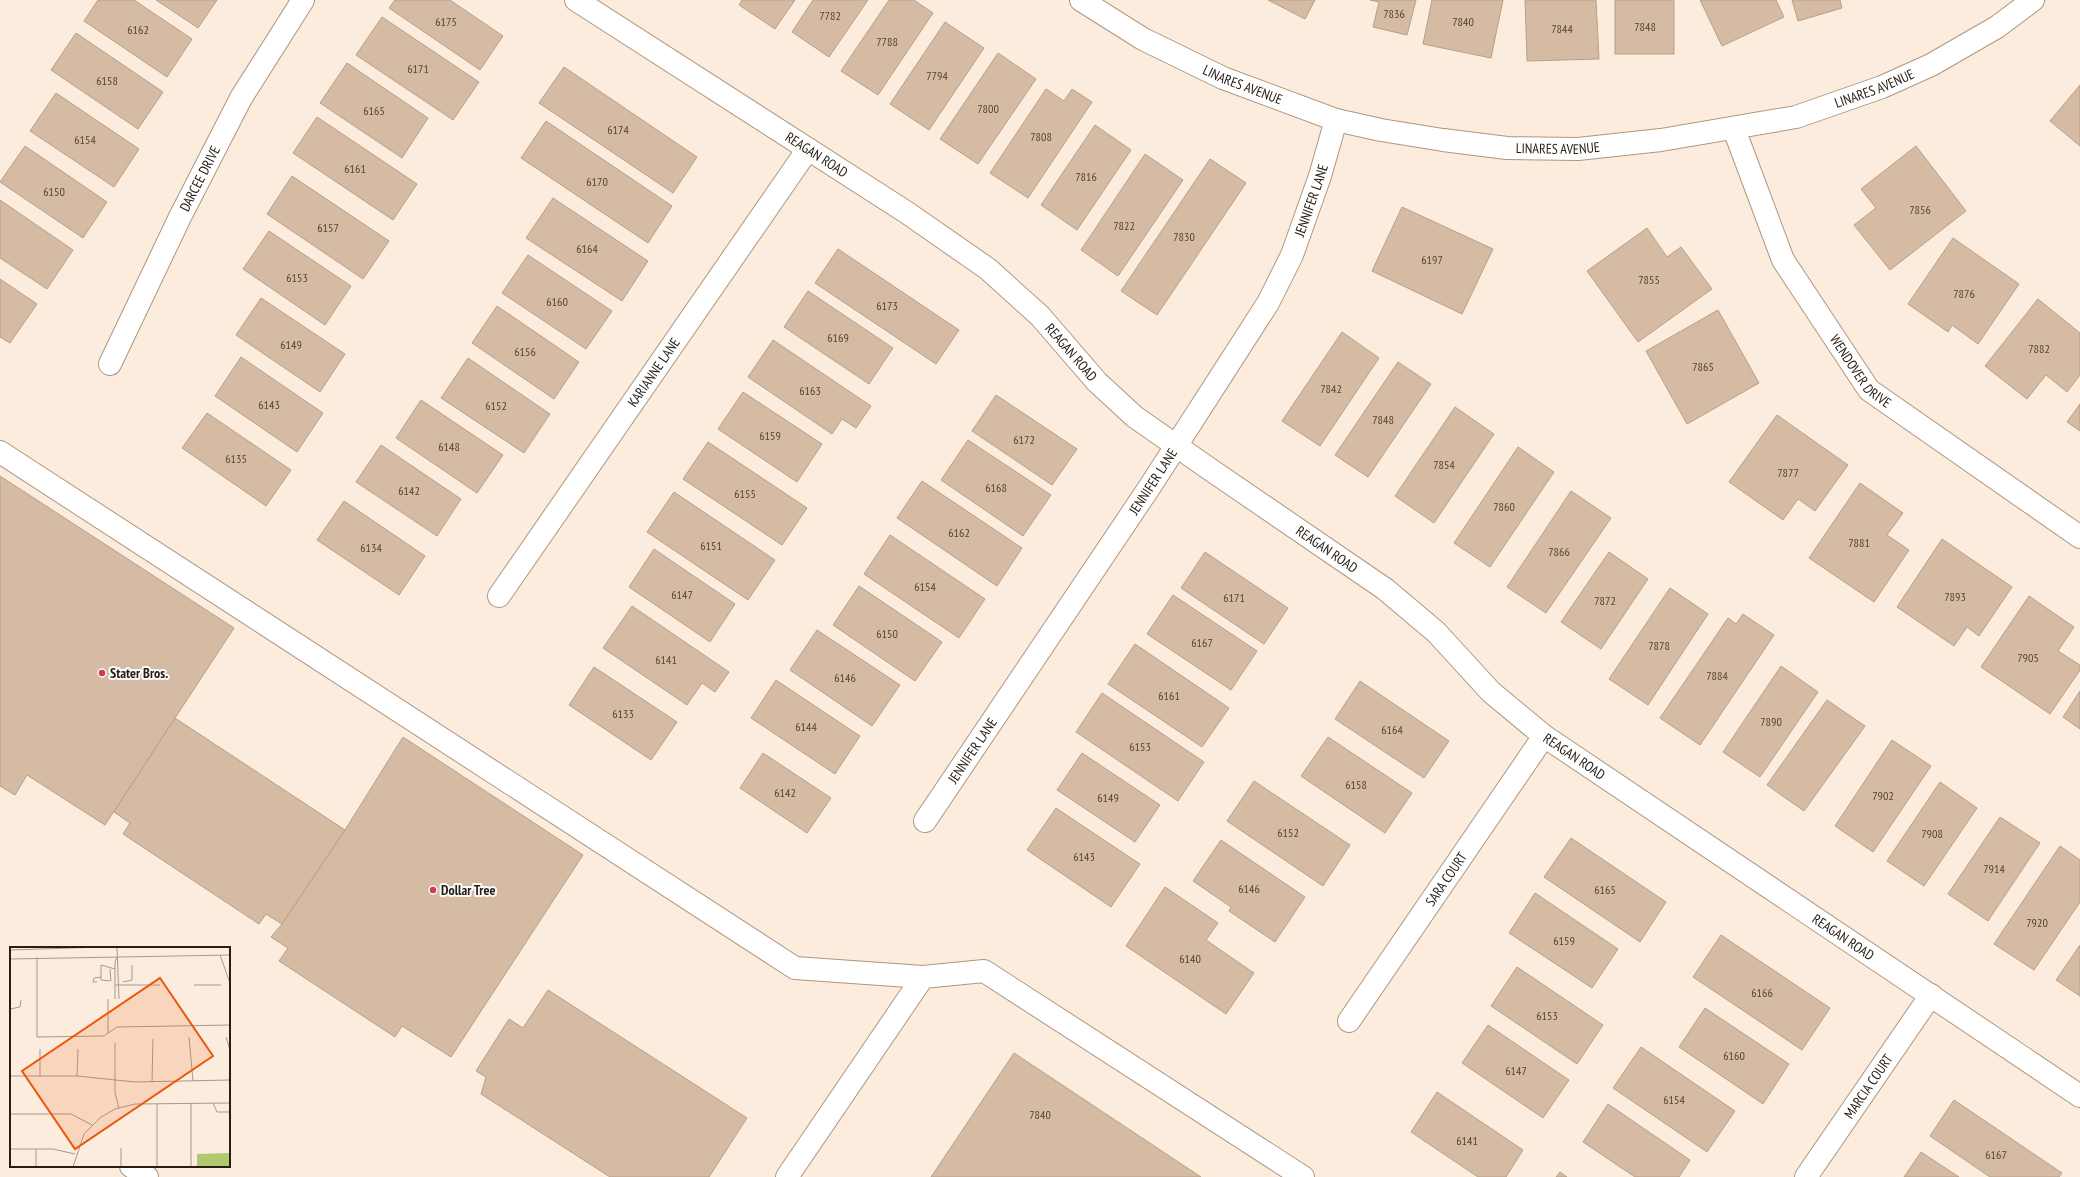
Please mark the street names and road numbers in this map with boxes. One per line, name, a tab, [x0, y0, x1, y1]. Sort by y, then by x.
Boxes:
street label: LINARES AVENUE	[1200, 61, 1285, 108]
street label: LINARES AVENUE	[1832, 65, 1917, 112]
street label: REAGAN ROAD	[782, 128, 851, 181]
street label: LINARES AVENUE	[1516, 138, 1601, 158]
street label: DARCEE DRIVE	[175, 143, 224, 214]
street label: JENNIFER LANE	[1290, 162, 1332, 240]
street label: REAGAN ROAD	[1041, 320, 1101, 385]
street label: WENDOVER DRIVE	[1826, 331, 1895, 412]
street label: KARIANNE LANE	[624, 334, 684, 410]
street label: JENNIFER LANE	[1124, 445, 1181, 519]
street label: REAGAN ROAD	[1292, 522, 1361, 577]
street label: JENNIFER LANE	[943, 714, 1001, 788]
street label: REAGAN ROAD	[1540, 729, 1609, 784]
street label: SARA COURT	[1421, 848, 1471, 910]
street label: REAGAN ROAD	[1809, 910, 1878, 964]
street label: MARCIA COURT	[1840, 1050, 1897, 1122]

